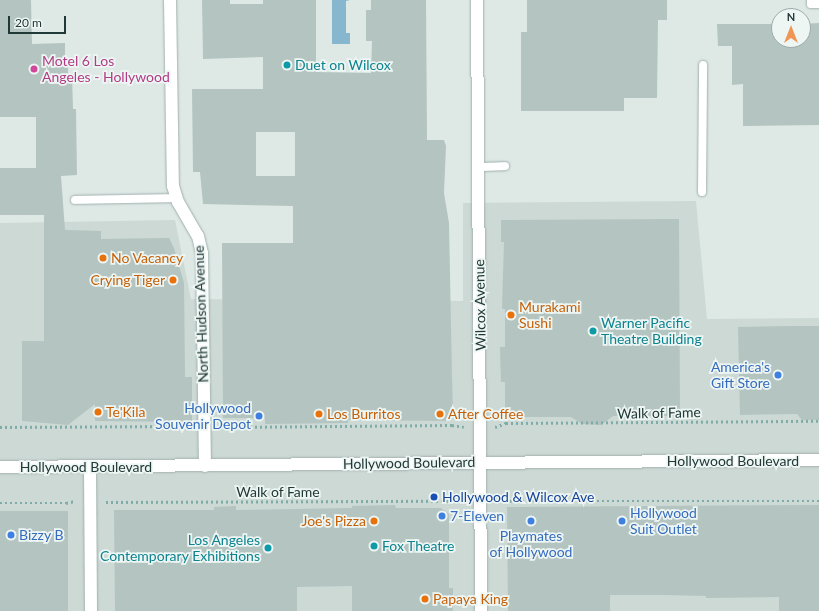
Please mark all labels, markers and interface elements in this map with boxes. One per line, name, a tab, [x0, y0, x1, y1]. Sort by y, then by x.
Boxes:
scale bar	[10, 8, 68, 34]
north arrow	[771, 8, 811, 48]
text: N	[787, 10, 795, 23]
text: 20 m	[15, 15, 42, 30]
place label: Motel 6 Los Angeles - Hollywood	[42, 53, 170, 86]
place label: Duet on Wilcox	[295, 57, 391, 73]
marker: Duet on Wilcox	[282, 60, 292, 70]
marker: Motel 6 Los Angeles - Hollywood	[29, 64, 39, 74]
street label: North Hudson Avenue	[190, 245, 212, 383]
place label: No Vacancy	[111, 250, 184, 266]
marker: No Vacancy	[98, 253, 108, 263]
street label: Wilcox Avenue	[471, 259, 489, 351]
place label: Crying Tiger	[90, 272, 165, 288]
marker: Crying Tiger	[168, 275, 178, 285]
place label: Murakami Sushi	[519, 299, 581, 332]
marker: Murakami Sushi	[506, 310, 516, 320]
place label: Warner Pacific Theatre Building	[601, 315, 702, 348]
marker: Warner Pacific Theatre Building	[588, 326, 598, 336]
place label: America's Gift Store	[711, 359, 770, 392]
marker: America's Gift Store	[773, 370, 783, 380]
place label: Hollywood Souvenir Depot	[155, 400, 251, 432]
place label: Te'Kila	[106, 404, 145, 420]
street label: Walk of Fame	[617, 404, 701, 422]
place label: Los Burritos	[327, 406, 401, 422]
place label: After Coffee	[448, 406, 524, 422]
marker: Te'Kila	[93, 407, 103, 417]
marker: Los Burritos	[314, 409, 324, 419]
marker: After Coffee	[435, 409, 445, 419]
marker: Hollywood Souvenir Depot	[254, 411, 264, 421]
street label: Hollywood Boulevard	[343, 453, 475, 473]
street label: Hollywood Boulevard	[667, 453, 799, 469]
street label: Hollywood Boulevard	[20, 459, 152, 475]
street label: Walk of Fame	[236, 484, 320, 500]
place label: Hollywood & Wilcox Ave	[442, 489, 595, 505]
marker: Hollywood & Wilcox Ave	[429, 492, 439, 502]
place label: Hollywood Suit Outlet	[630, 505, 697, 538]
place label: 7-Eleven	[450, 508, 504, 524]
marker: 7-Eleven	[437, 511, 447, 521]
place label: Joe's Pizza	[302, 513, 366, 529]
marker: Joe's Pizza	[369, 516, 379, 526]
marker: Playmates of Hollywood	[526, 516, 536, 526]
marker: Hollywood Suit Outlet	[617, 516, 627, 526]
place label: Bizzy B	[19, 527, 64, 543]
place label: Playmates of Hollywood	[489, 528, 573, 560]
marker: Bizzy B	[6, 530, 16, 540]
place label: Los Angeles Contemporary Exhibitions	[100, 532, 260, 564]
place label: Fox Theatre	[382, 538, 455, 554]
marker: Fox Theatre	[369, 541, 379, 551]
marker: Los Angeles Contemporary Exhibitions	[263, 543, 273, 553]
place label: Papaya King	[433, 591, 508, 607]
marker: Papaya King	[420, 594, 430, 604]

